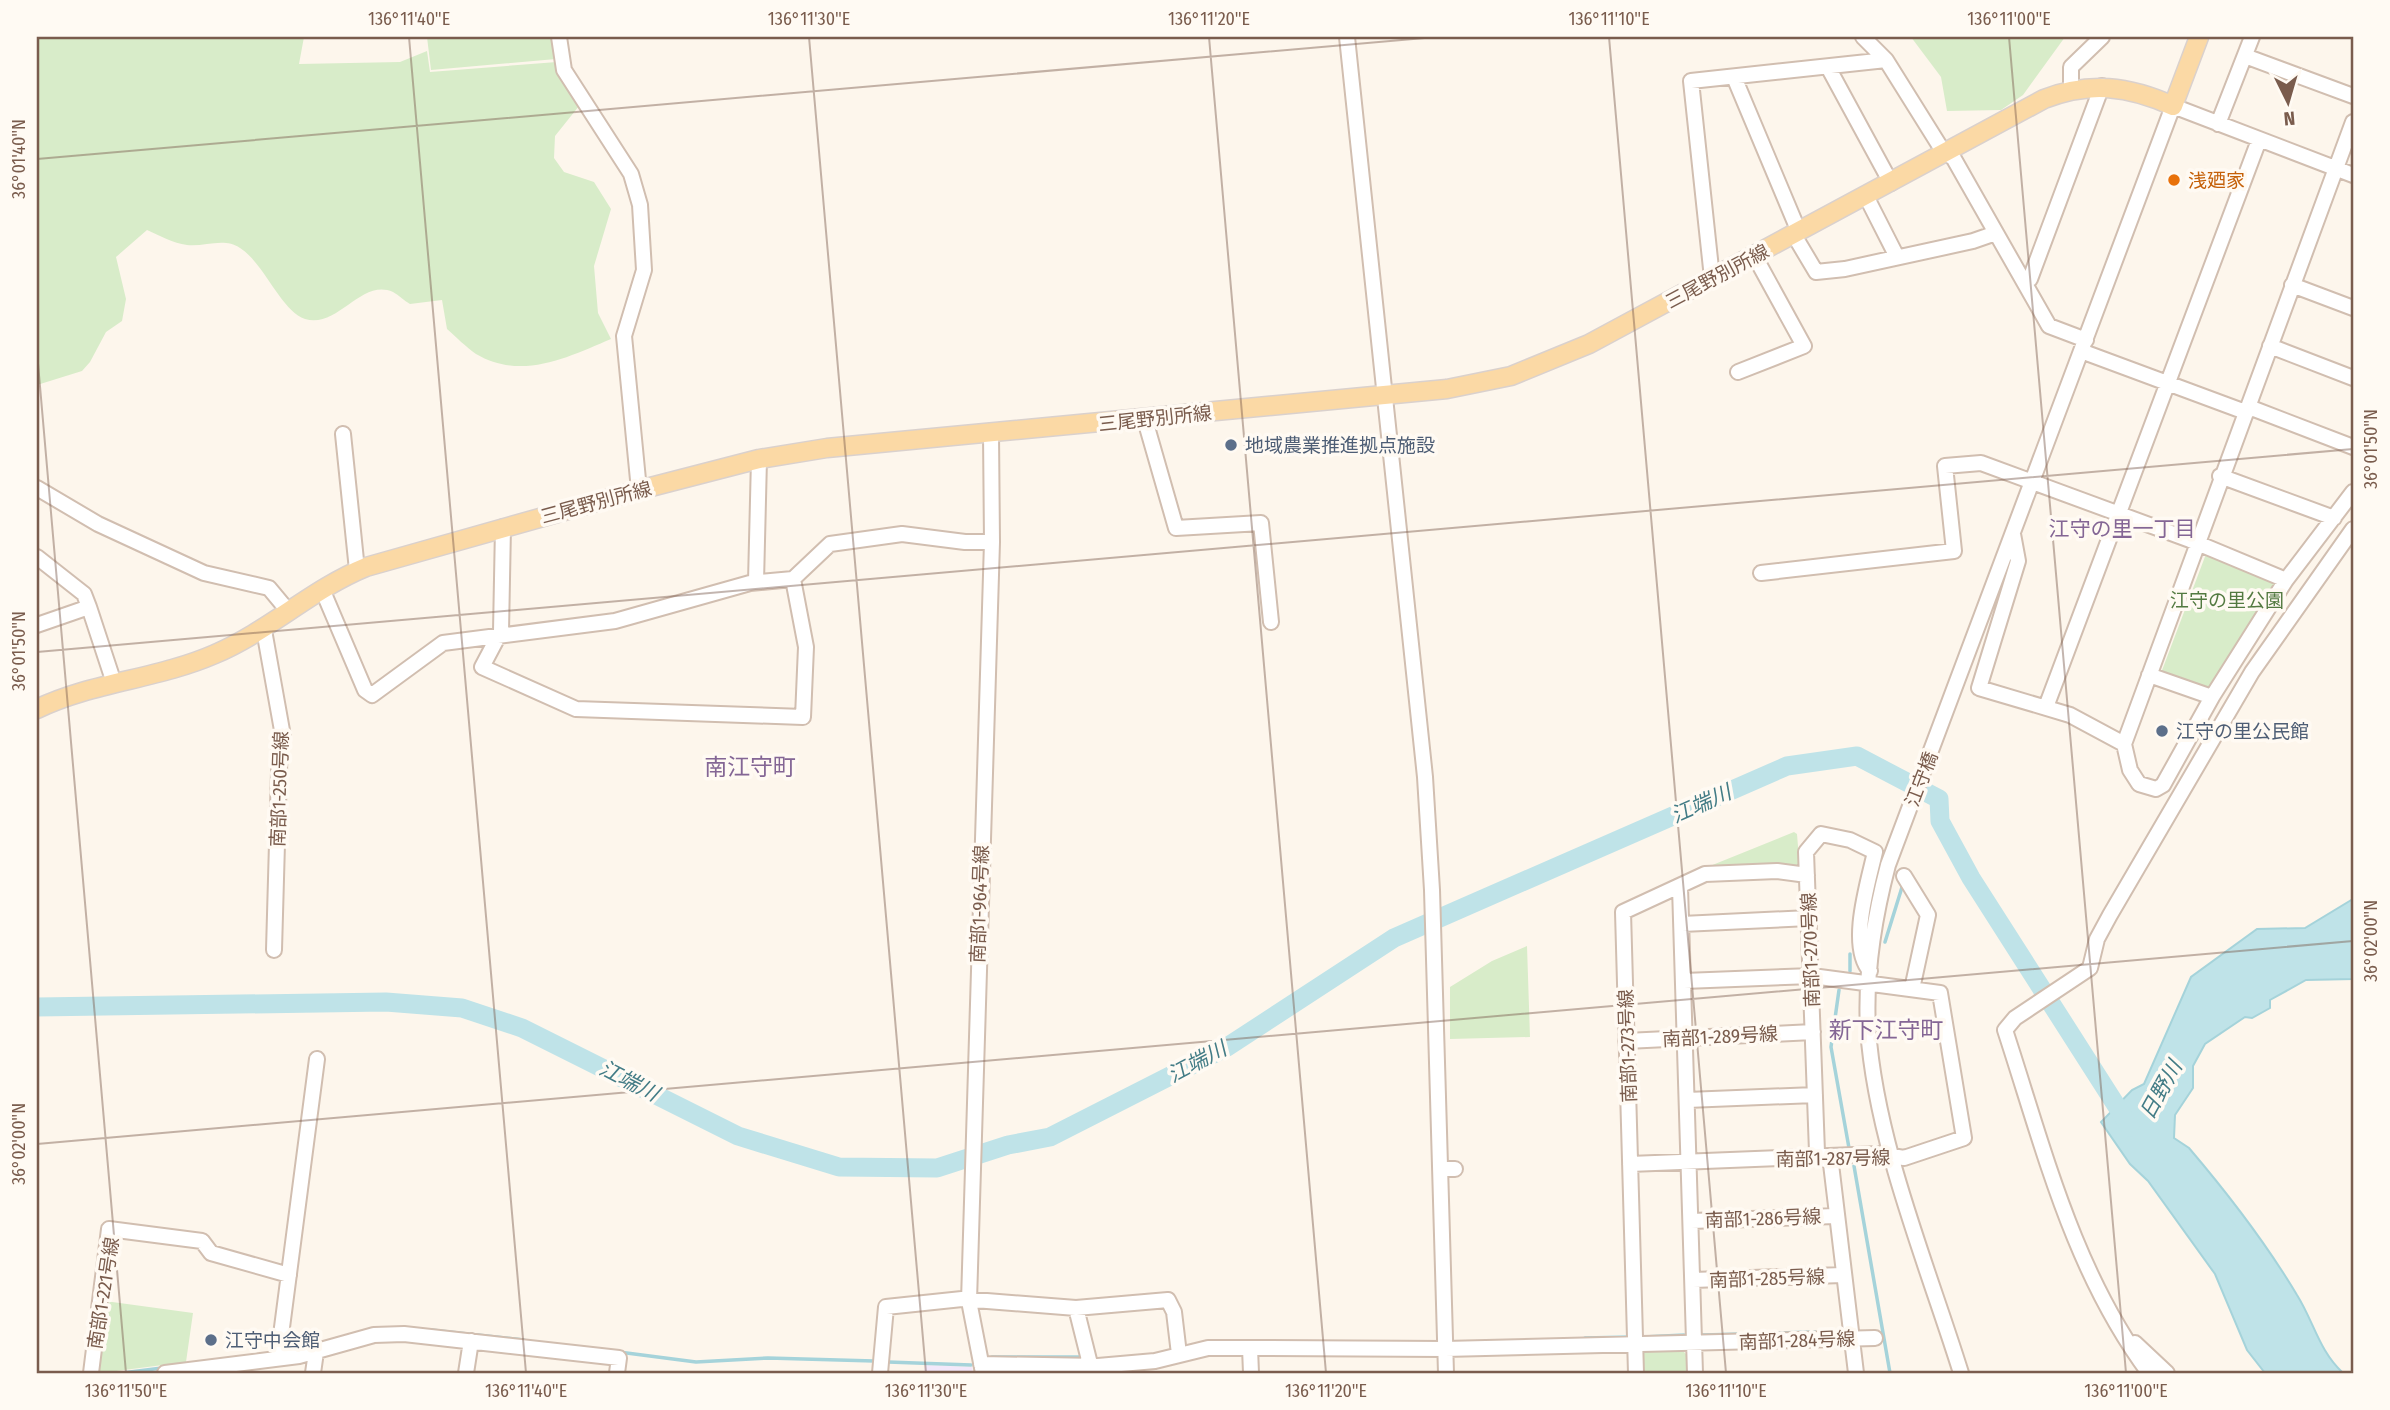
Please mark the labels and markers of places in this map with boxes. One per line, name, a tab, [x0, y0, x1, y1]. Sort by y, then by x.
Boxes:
place label: 浅廼家	[2188, 169, 2245, 192]
marker: 浅廼家	[2166, 172, 2182, 188]
place label: 地域農業推進拠点施設	[1245, 434, 1435, 457]
marker: 地域農業推進拠点施設	[1223, 437, 1239, 453]
place label: 江守の里公民館	[2176, 720, 2309, 743]
marker: 江守の里公民館	[2154, 723, 2170, 739]
place label: 江守中会館	[225, 1329, 320, 1352]
marker: 江守中会館	[203, 1332, 219, 1348]

